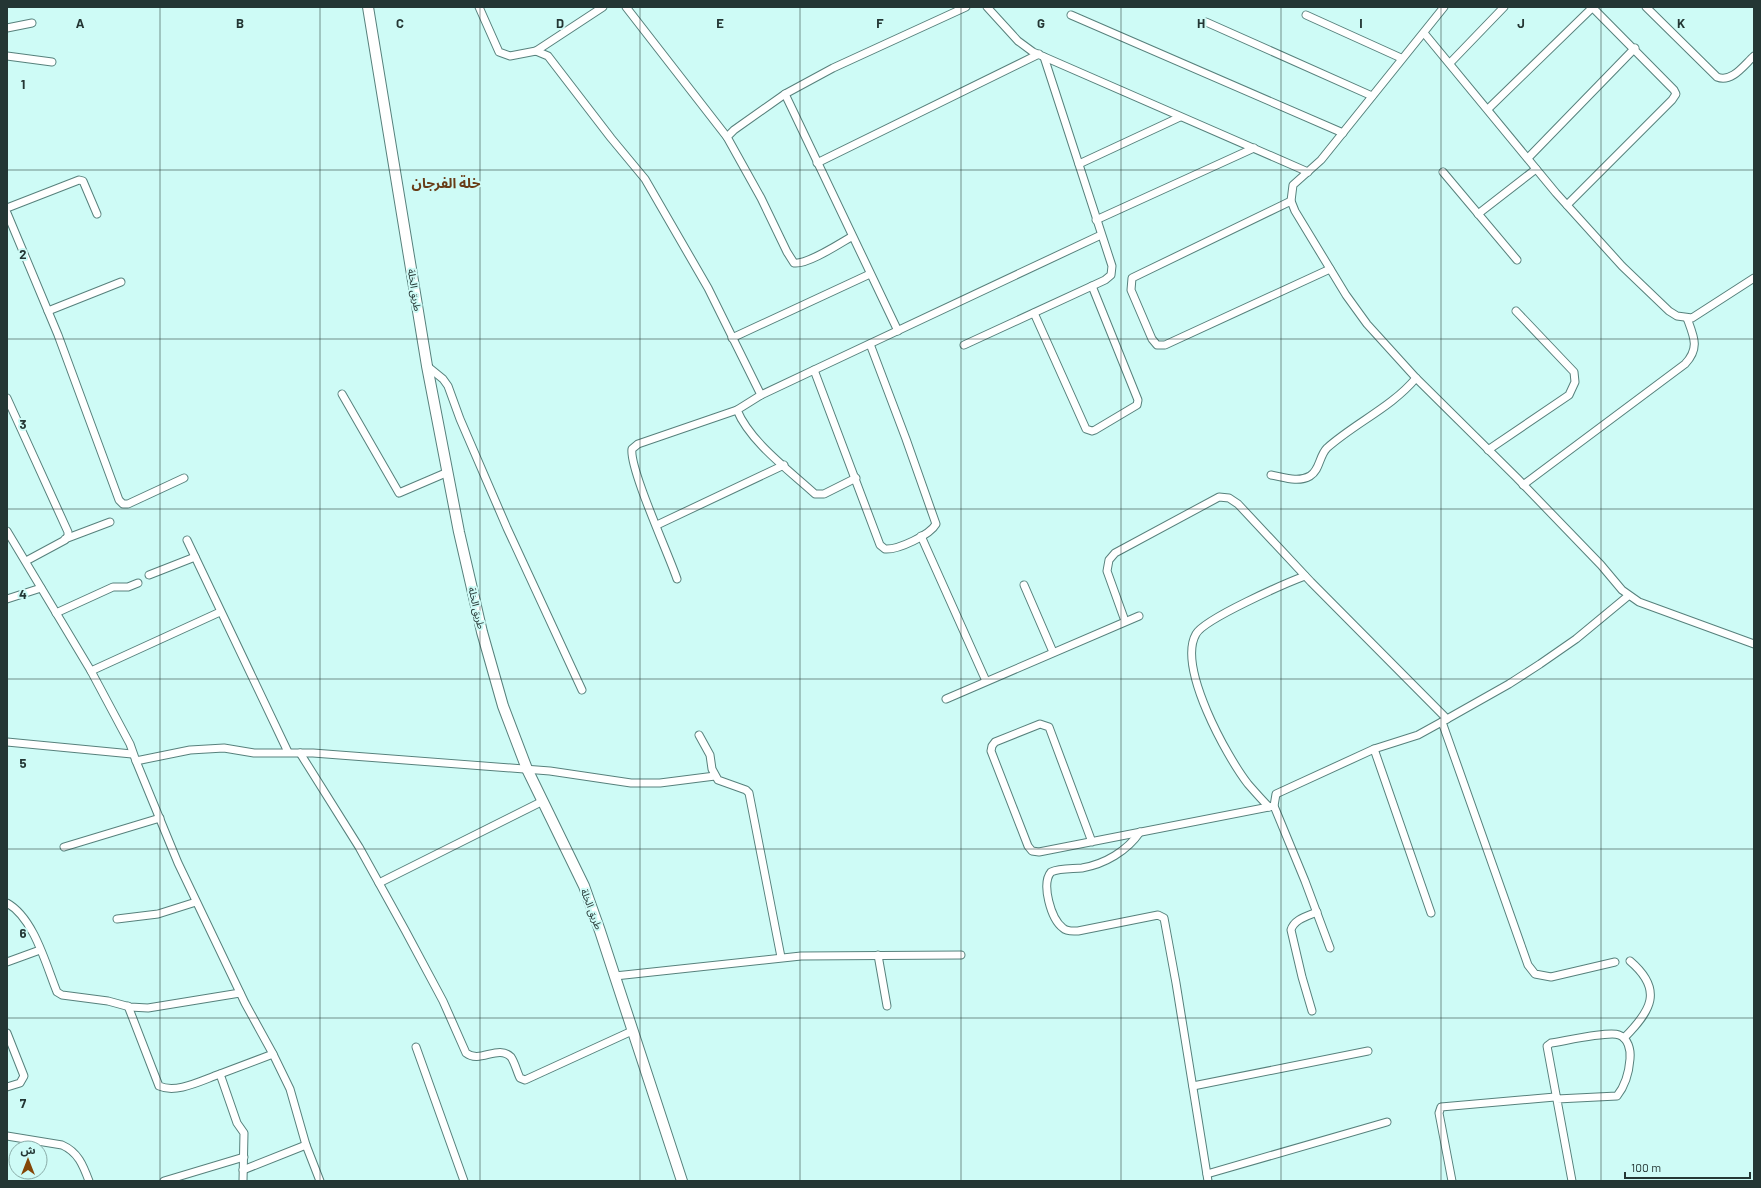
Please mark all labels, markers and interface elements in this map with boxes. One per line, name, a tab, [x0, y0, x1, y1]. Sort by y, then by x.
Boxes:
text: A	[76, 15, 85, 31]
text: B	[236, 15, 244, 31]
text: C	[396, 15, 404, 31]
text: D	[556, 15, 564, 31]
text: E	[716, 15, 724, 31]
text: F	[876, 15, 884, 31]
text: G	[1037, 15, 1045, 31]
text: H	[1197, 15, 1205, 31]
text: I	[1359, 15, 1363, 31]
text: J	[1517, 15, 1525, 31]
text: K	[1677, 15, 1685, 31]
text: 1	[21, 76, 25, 92]
district label: خلة الفرجان	[412, 174, 481, 192]
text: 2	[19, 246, 27, 262]
street label: طريق الخلة	[405, 268, 424, 312]
text: 3	[19, 416, 27, 432]
text: 4	[19, 586, 27, 602]
street label: طريق الخلة	[465, 586, 488, 631]
text: 5	[19, 755, 27, 771]
street label: طريق الخلة	[578, 887, 605, 932]
text: 6	[20, 925, 27, 941]
text: 7	[20, 1095, 27, 1111]
north arrow	[8, 1140, 48, 1180]
text: ش	[20, 1143, 36, 1157]
scale bar	[1625, 1154, 1750, 1180]
text: 100 m	[1631, 1160, 1661, 1174]

